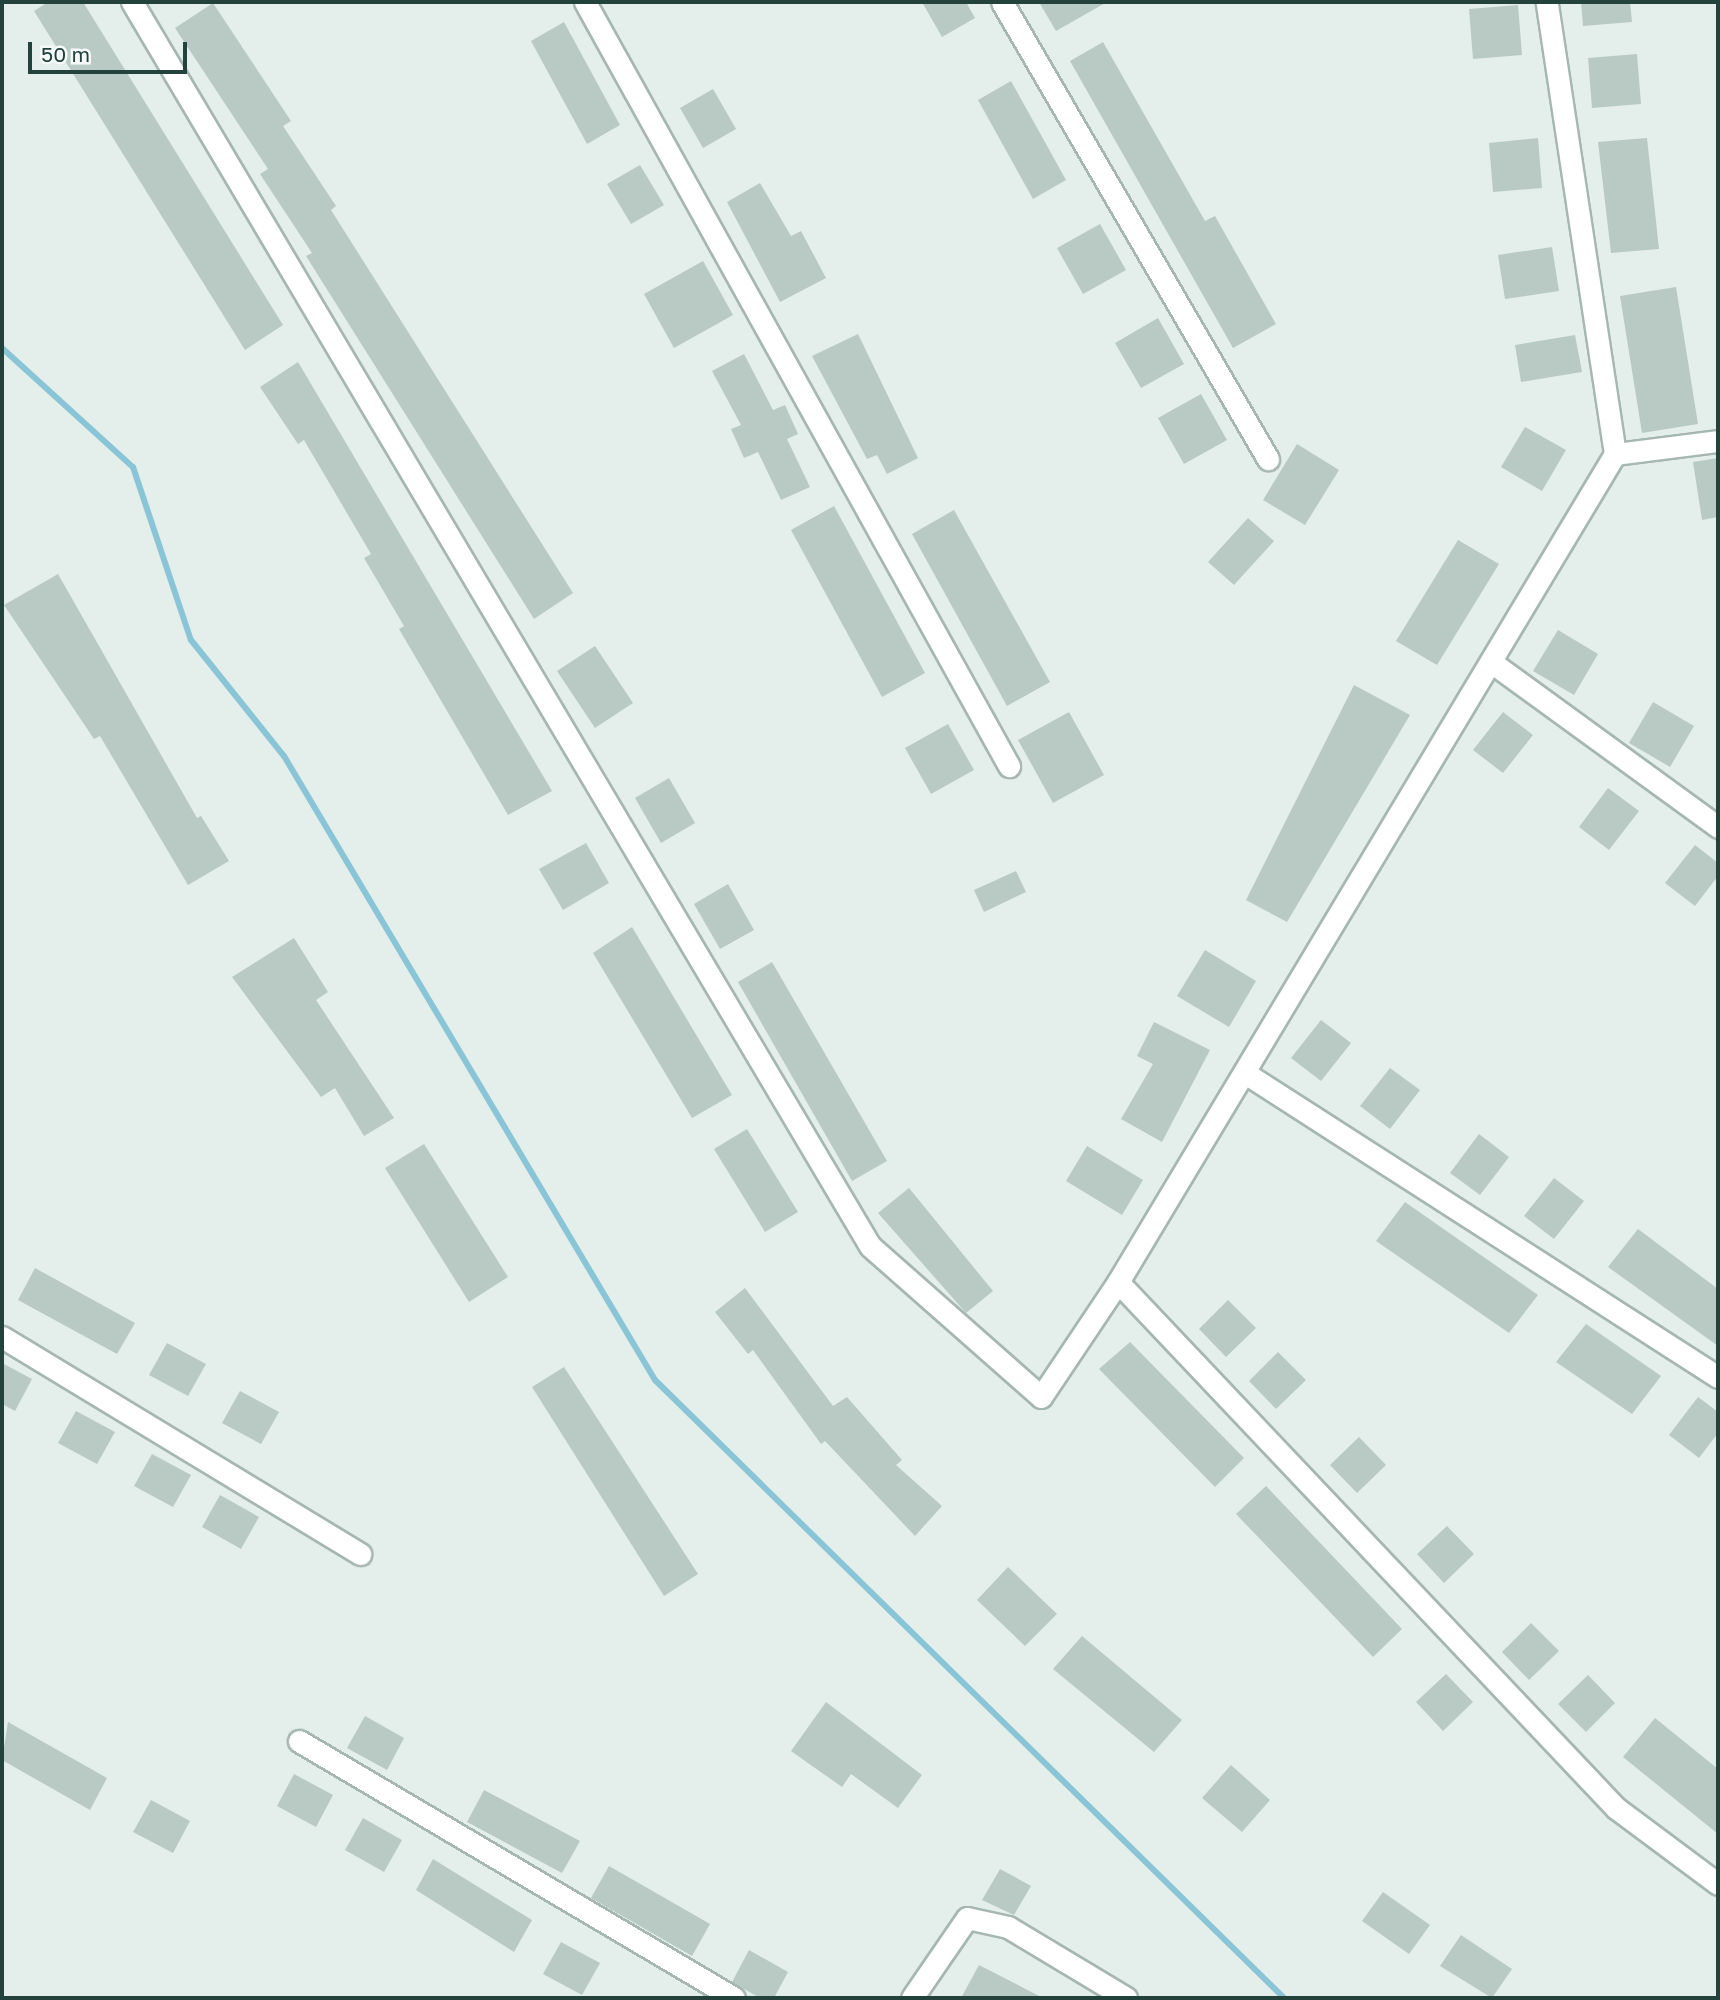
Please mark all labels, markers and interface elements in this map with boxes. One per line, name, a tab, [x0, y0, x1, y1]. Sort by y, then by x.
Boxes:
scale bar	[32, 28, 191, 72]
text: 50 m	[41, 41, 90, 67]

